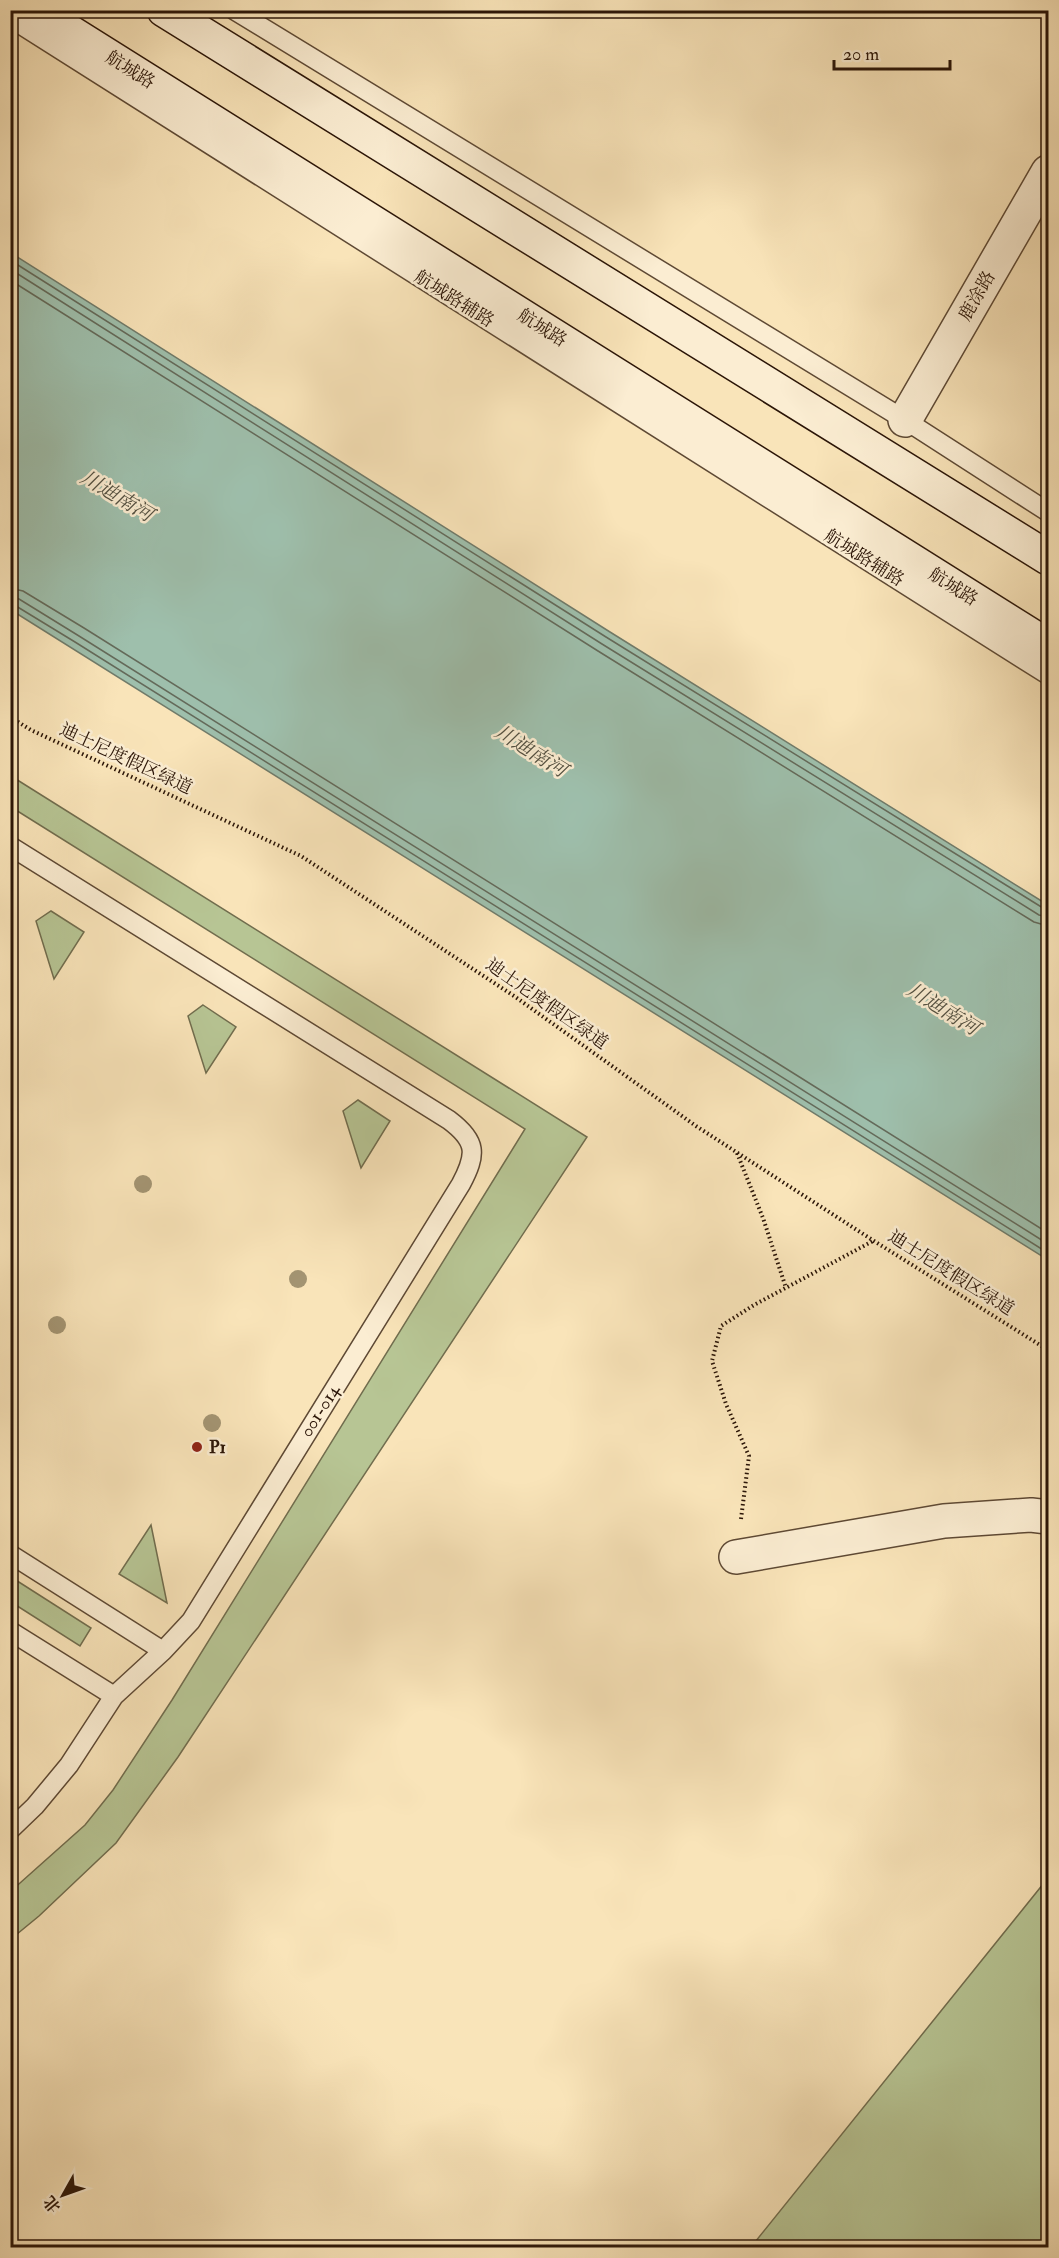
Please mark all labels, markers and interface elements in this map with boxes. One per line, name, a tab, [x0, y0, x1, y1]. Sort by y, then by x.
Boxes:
scale bar	[834, 33, 950, 71]
text: 20 m	[843, 43, 879, 66]
street label: 航城路	[101, 46, 159, 94]
street label: 航城路辅路	[410, 265, 498, 333]
street label: 鹿涂路	[954, 267, 1000, 325]
street label: 航城路	[513, 304, 571, 352]
water label: 川迪南河	[76, 465, 160, 529]
street label: 航城路辅路	[820, 524, 908, 592]
street label: 航城路	[924, 563, 982, 611]
street label: 迪士尼度假区绿道	[56, 718, 196, 800]
water label: 川迪南河	[490, 719, 574, 784]
street label: 迪士尼度假区绿道	[481, 953, 613, 1055]
water label: 川迪南河	[902, 977, 986, 1042]
street label: 迪士尼度假区绿道	[884, 1225, 1018, 1321]
street label: 001-014	[295, 1379, 346, 1442]
place label: P1	[209, 1436, 226, 1459]
marker: P1	[190, 1440, 204, 1454]
north arrow	[33, 2165, 93, 2225]
text: 北	[39, 2191, 65, 2217]

